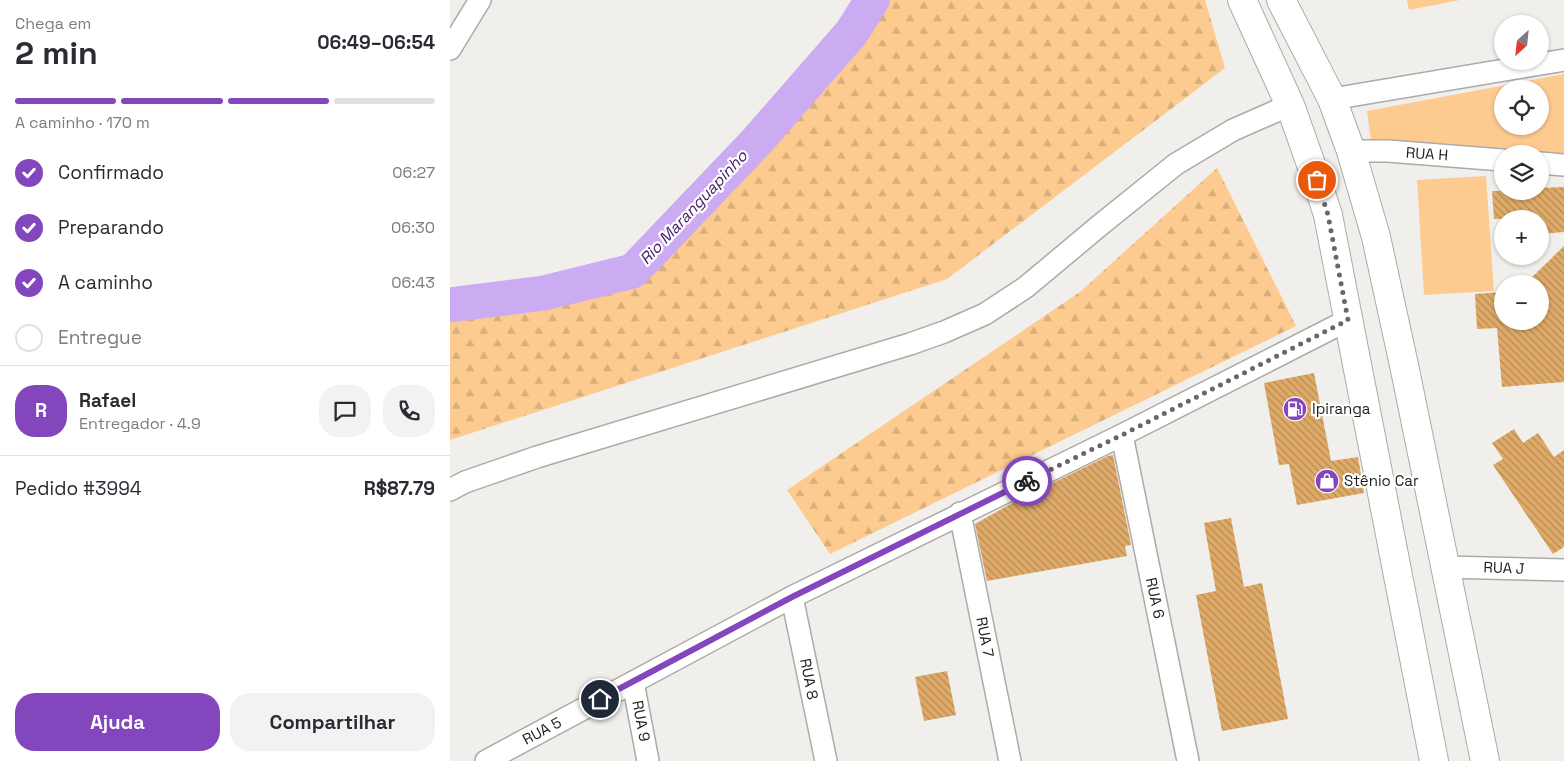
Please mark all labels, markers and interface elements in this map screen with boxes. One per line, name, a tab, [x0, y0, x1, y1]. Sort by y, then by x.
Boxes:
text: Chega em	[15, 13, 91, 34]
north arrow	[1494, 15, 1549, 70]
map controls	[1494, 15, 1549, 330]
text: 06:49–06:54	[317, 30, 435, 55]
text: 2 min	[15, 33, 98, 73]
button: locate	[1494, 80, 1549, 135]
text: A caminho · 170 m	[15, 112, 150, 133]
street label: RUA H	[1405, 143, 1449, 164]
water label: Rio Maranguapinho	[635, 145, 753, 269]
button: layers	[1494, 145, 1549, 200]
icon: check	[15, 159, 43, 187]
pin	[1296, 159, 1338, 201]
text: Confirmado	[58, 160, 164, 185]
text: 06:27	[392, 162, 435, 183]
icon: bag	[1303, 166, 1331, 194]
button: +	[1494, 210, 1549, 265]
icon: check	[15, 214, 43, 242]
text: Preparando	[58, 215, 164, 240]
text: 06:30	[391, 217, 435, 238]
icon: check	[15, 269, 43, 297]
text: A caminho	[58, 270, 153, 295]
text: 06:43	[391, 272, 435, 293]
button: −	[1494, 275, 1549, 330]
text: Entregue	[58, 325, 142, 350]
button: chat	[319, 385, 371, 437]
button: phone	[383, 385, 435, 437]
text: Rafael	[79, 388, 136, 413]
fuel station icon: Ipiranga	[1282, 396, 1308, 422]
text: R	[35, 398, 47, 423]
place label: Ipiranga	[1312, 399, 1371, 418]
text: Entregador · 4.9	[79, 413, 201, 434]
courier	[1002, 456, 1052, 506]
icon: bike	[1013, 467, 1041, 495]
shop icon: Stênio Car	[1314, 468, 1340, 494]
place label: Stênio Car	[1344, 471, 1419, 490]
text: Pedido #3994	[15, 476, 142, 501]
text: R$87.79	[364, 476, 435, 501]
street label: RUA J	[1483, 557, 1525, 578]
street label: RUA 6	[1142, 576, 1169, 620]
street label: RUA 7	[972, 615, 999, 659]
street label: RUA 8	[796, 657, 823, 701]
pin	[579, 678, 621, 720]
icon: home	[586, 685, 614, 713]
button: Ajuda	[15, 693, 220, 751]
button: Compartilhar	[230, 693, 435, 751]
street label: RUA 9	[628, 699, 655, 743]
street label: RUA 5	[519, 712, 564, 749]

